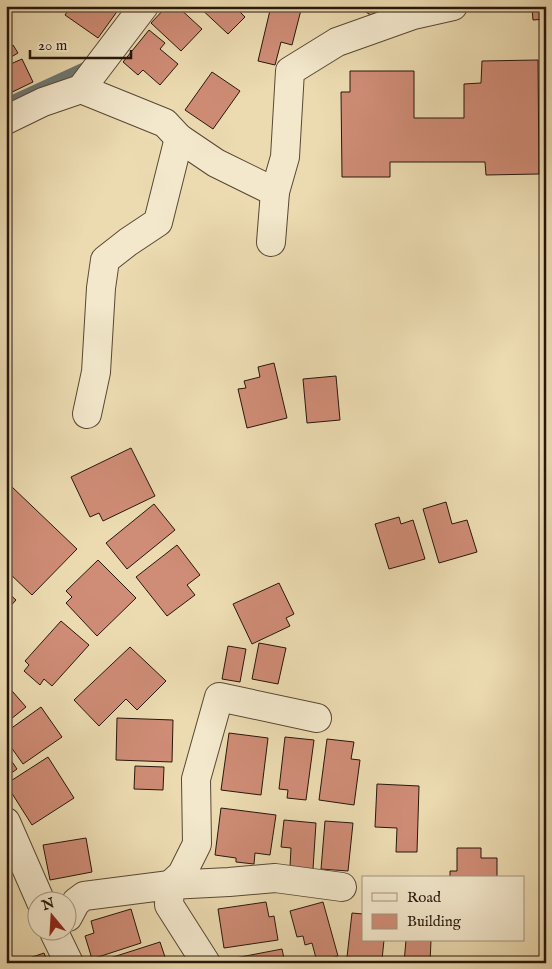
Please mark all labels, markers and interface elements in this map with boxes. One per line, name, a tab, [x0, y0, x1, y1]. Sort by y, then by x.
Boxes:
scale bar	[30, 28, 131, 60]
text: 20 m	[38, 36, 68, 55]
legend	[362, 876, 524, 942]
text: Road	[407, 888, 442, 907]
north arrow	[28, 892, 78, 942]
text: N	[39, 894, 57, 915]
text: Building	[407, 912, 462, 931]

